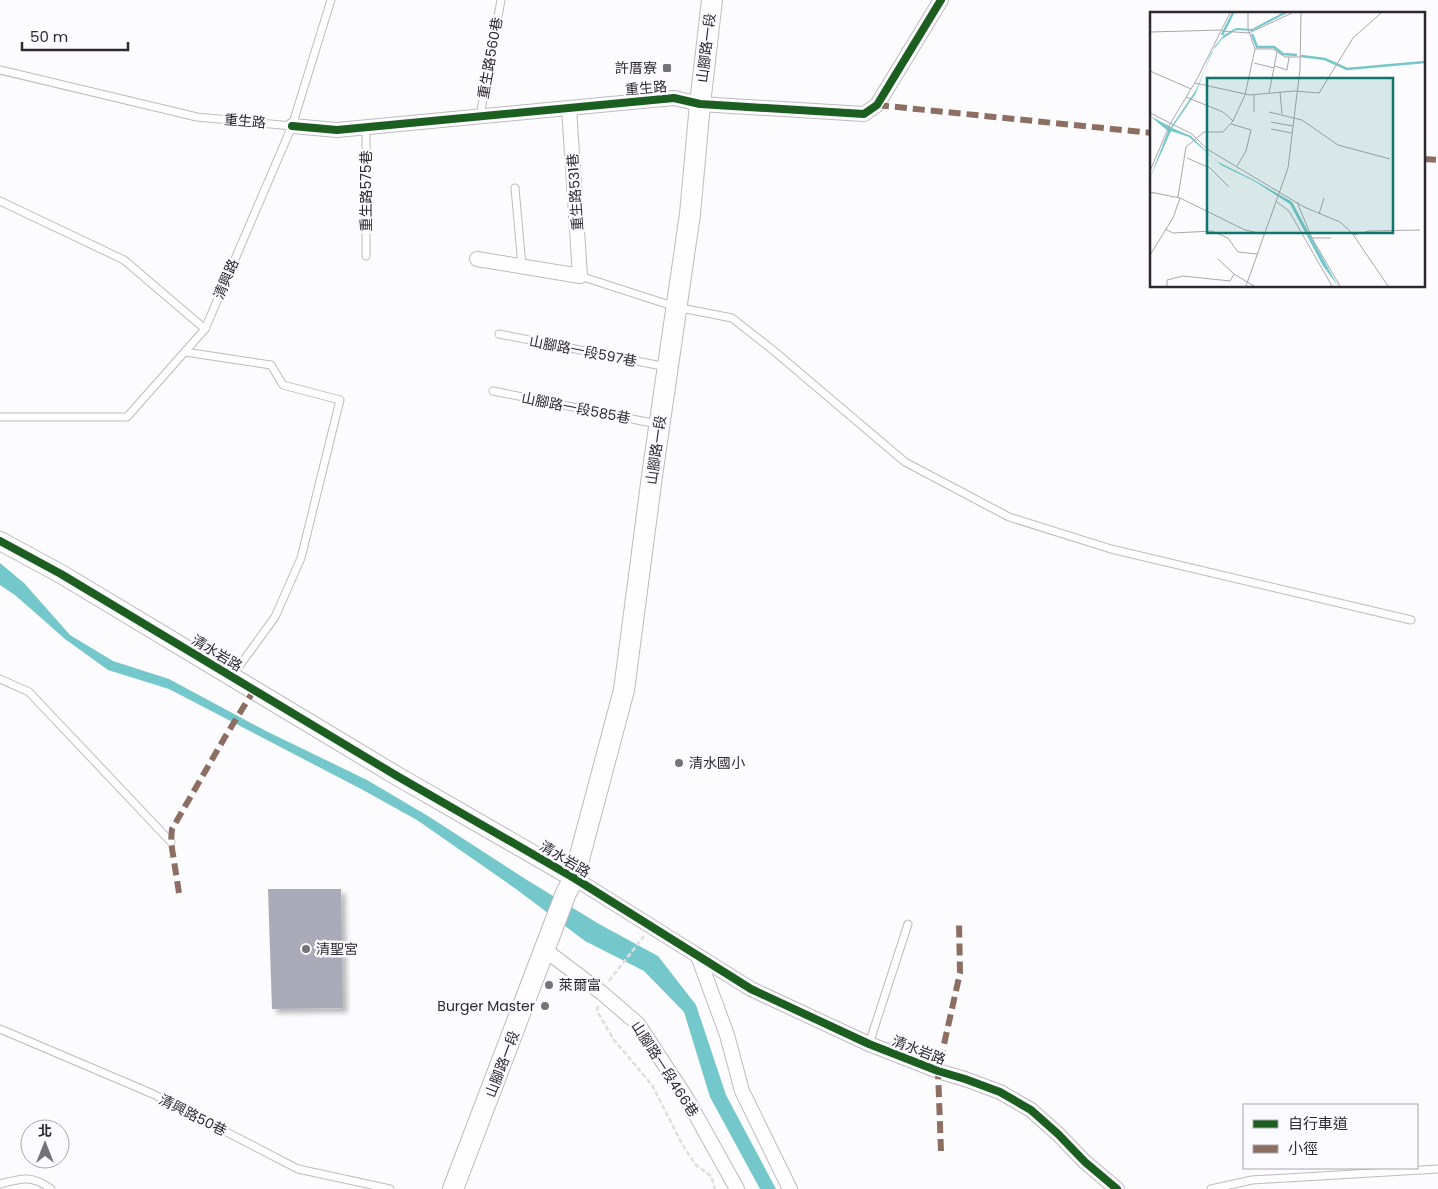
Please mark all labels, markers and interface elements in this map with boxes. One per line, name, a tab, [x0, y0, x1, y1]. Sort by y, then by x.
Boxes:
street label: 山腳路一段	[692, 12, 720, 84]
inset map	[1150, 12, 1426, 288]
street label: 重生路560巷	[473, 16, 507, 100]
scale bar	[22, 20, 129, 52]
text: 50 m	[30, 26, 68, 47]
place label: 許厝寮	[615, 58, 657, 78]
marker: 許厝寮	[661, 62, 673, 74]
street label: 重生路	[624, 76, 668, 100]
street label: 重生路	[223, 109, 267, 133]
street label: 重生路575巷	[356, 150, 376, 232]
street label: 重生路531巷	[562, 153, 588, 231]
street label: 清興路	[209, 256, 243, 302]
street label: 山腳路一段597巷	[527, 331, 639, 371]
street label: 山腳路一段585巷	[520, 388, 632, 428]
street label: 山腳路一段	[641, 414, 671, 486]
street label: 清水岩路	[188, 630, 246, 676]
place label: 清水國小	[689, 753, 745, 773]
marker: 清水國小	[673, 757, 685, 769]
street label: 清水岩路	[536, 836, 594, 882]
place label: 清聖宮	[316, 939, 358, 959]
marker: 清聖宮	[300, 943, 312, 955]
place label: 萊爾富	[559, 975, 601, 995]
marker: 萊爾富	[543, 979, 555, 991]
place label: Burger Master	[437, 996, 535, 1016]
marker: Burger Master	[539, 1000, 551, 1012]
street label: 山腳路一段466巷	[626, 1017, 704, 1121]
street label: 山腳路一段	[480, 1028, 524, 1100]
street label: 清水岩路	[889, 1031, 949, 1069]
street label: 清興路50巷	[156, 1089, 230, 1141]
legend	[1243, 1104, 1418, 1169]
text: 自行車道	[1288, 1113, 1348, 1134]
north arrow	[20, 1119, 70, 1169]
text: 北	[38, 1121, 52, 1141]
text: 小徑	[1288, 1138, 1318, 1159]

